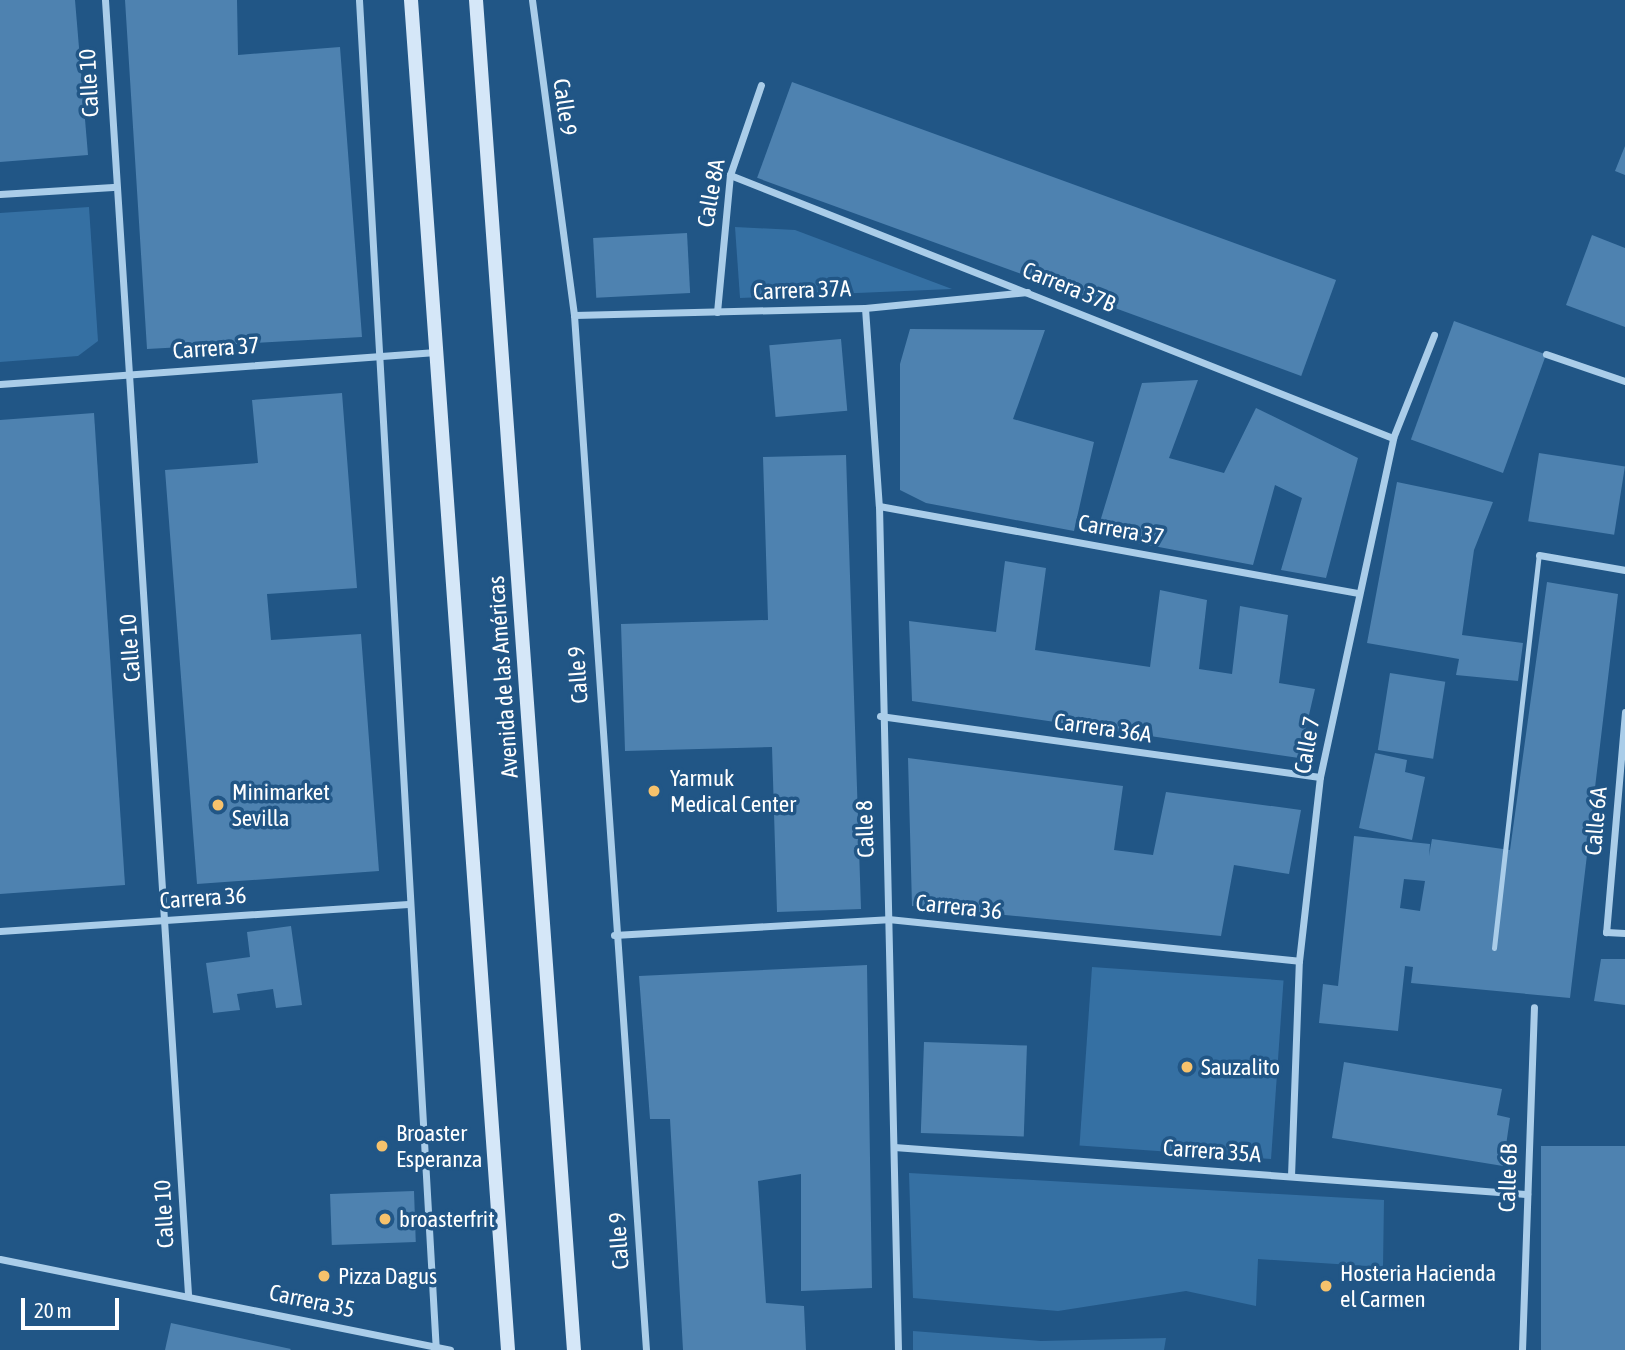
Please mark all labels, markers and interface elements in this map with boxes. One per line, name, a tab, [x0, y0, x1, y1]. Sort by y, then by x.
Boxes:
street label: Calle 10	[73, 48, 105, 118]
street label: Calle 9	[547, 77, 583, 137]
street label: Calle 8A	[691, 157, 731, 229]
street label: Carrera 37B	[1019, 256, 1119, 318]
street label: Carrera 37A	[752, 274, 852, 306]
street label: Carrera 37	[172, 331, 260, 365]
street label: Carrera 37	[1076, 509, 1166, 551]
street label: Avenida de las Américas	[482, 575, 524, 779]
street label: Calle 10	[114, 613, 146, 683]
street label: Calle 9	[562, 645, 594, 705]
street label: Carrera 36A	[1052, 708, 1154, 748]
street label: Calle 7	[1288, 714, 1326, 776]
place label: Yarmuk Medical Center	[670, 764, 796, 818]
place label: Minimarket Sevilla	[232, 778, 330, 832]
marker: Yarmuk Medical Center	[644, 781, 664, 801]
street label: Calle 6A	[1579, 786, 1613, 856]
marker: Minimarket Sevilla	[210, 797, 226, 813]
street label: Calle 8	[850, 800, 880, 858]
street label: Carrera 36	[159, 881, 247, 915]
street label: Carrera 36	[914, 889, 1004, 925]
place label: Sauzalito	[1201, 1053, 1280, 1081]
marker: Sauzalito	[1179, 1059, 1195, 1075]
place label: Broaster Esperanza	[396, 1119, 482, 1173]
street label: Carrera 35A	[1162, 1134, 1262, 1168]
marker: Broaster Esperanza	[374, 1138, 390, 1154]
street label: Calle 6B	[1493, 1143, 1523, 1213]
street label: Calle 10	[148, 1179, 180, 1249]
place label: broasterfrit	[399, 1205, 495, 1233]
marker: broasterfrit	[377, 1211, 393, 1227]
street label: Calle 9	[603, 1211, 635, 1271]
place label: Hosteria Hacienda el Carmen	[1340, 1259, 1496, 1313]
place label: Pizza Dagus	[338, 1262, 437, 1290]
marker: Pizza Dagus	[316, 1268, 332, 1284]
street label: Carrera 35	[267, 1278, 357, 1324]
marker: Hosteria Hacienda el Carmen	[1318, 1278, 1334, 1294]
scale bar	[24, 1284, 122, 1328]
text: 20 m	[34, 1298, 72, 1322]

